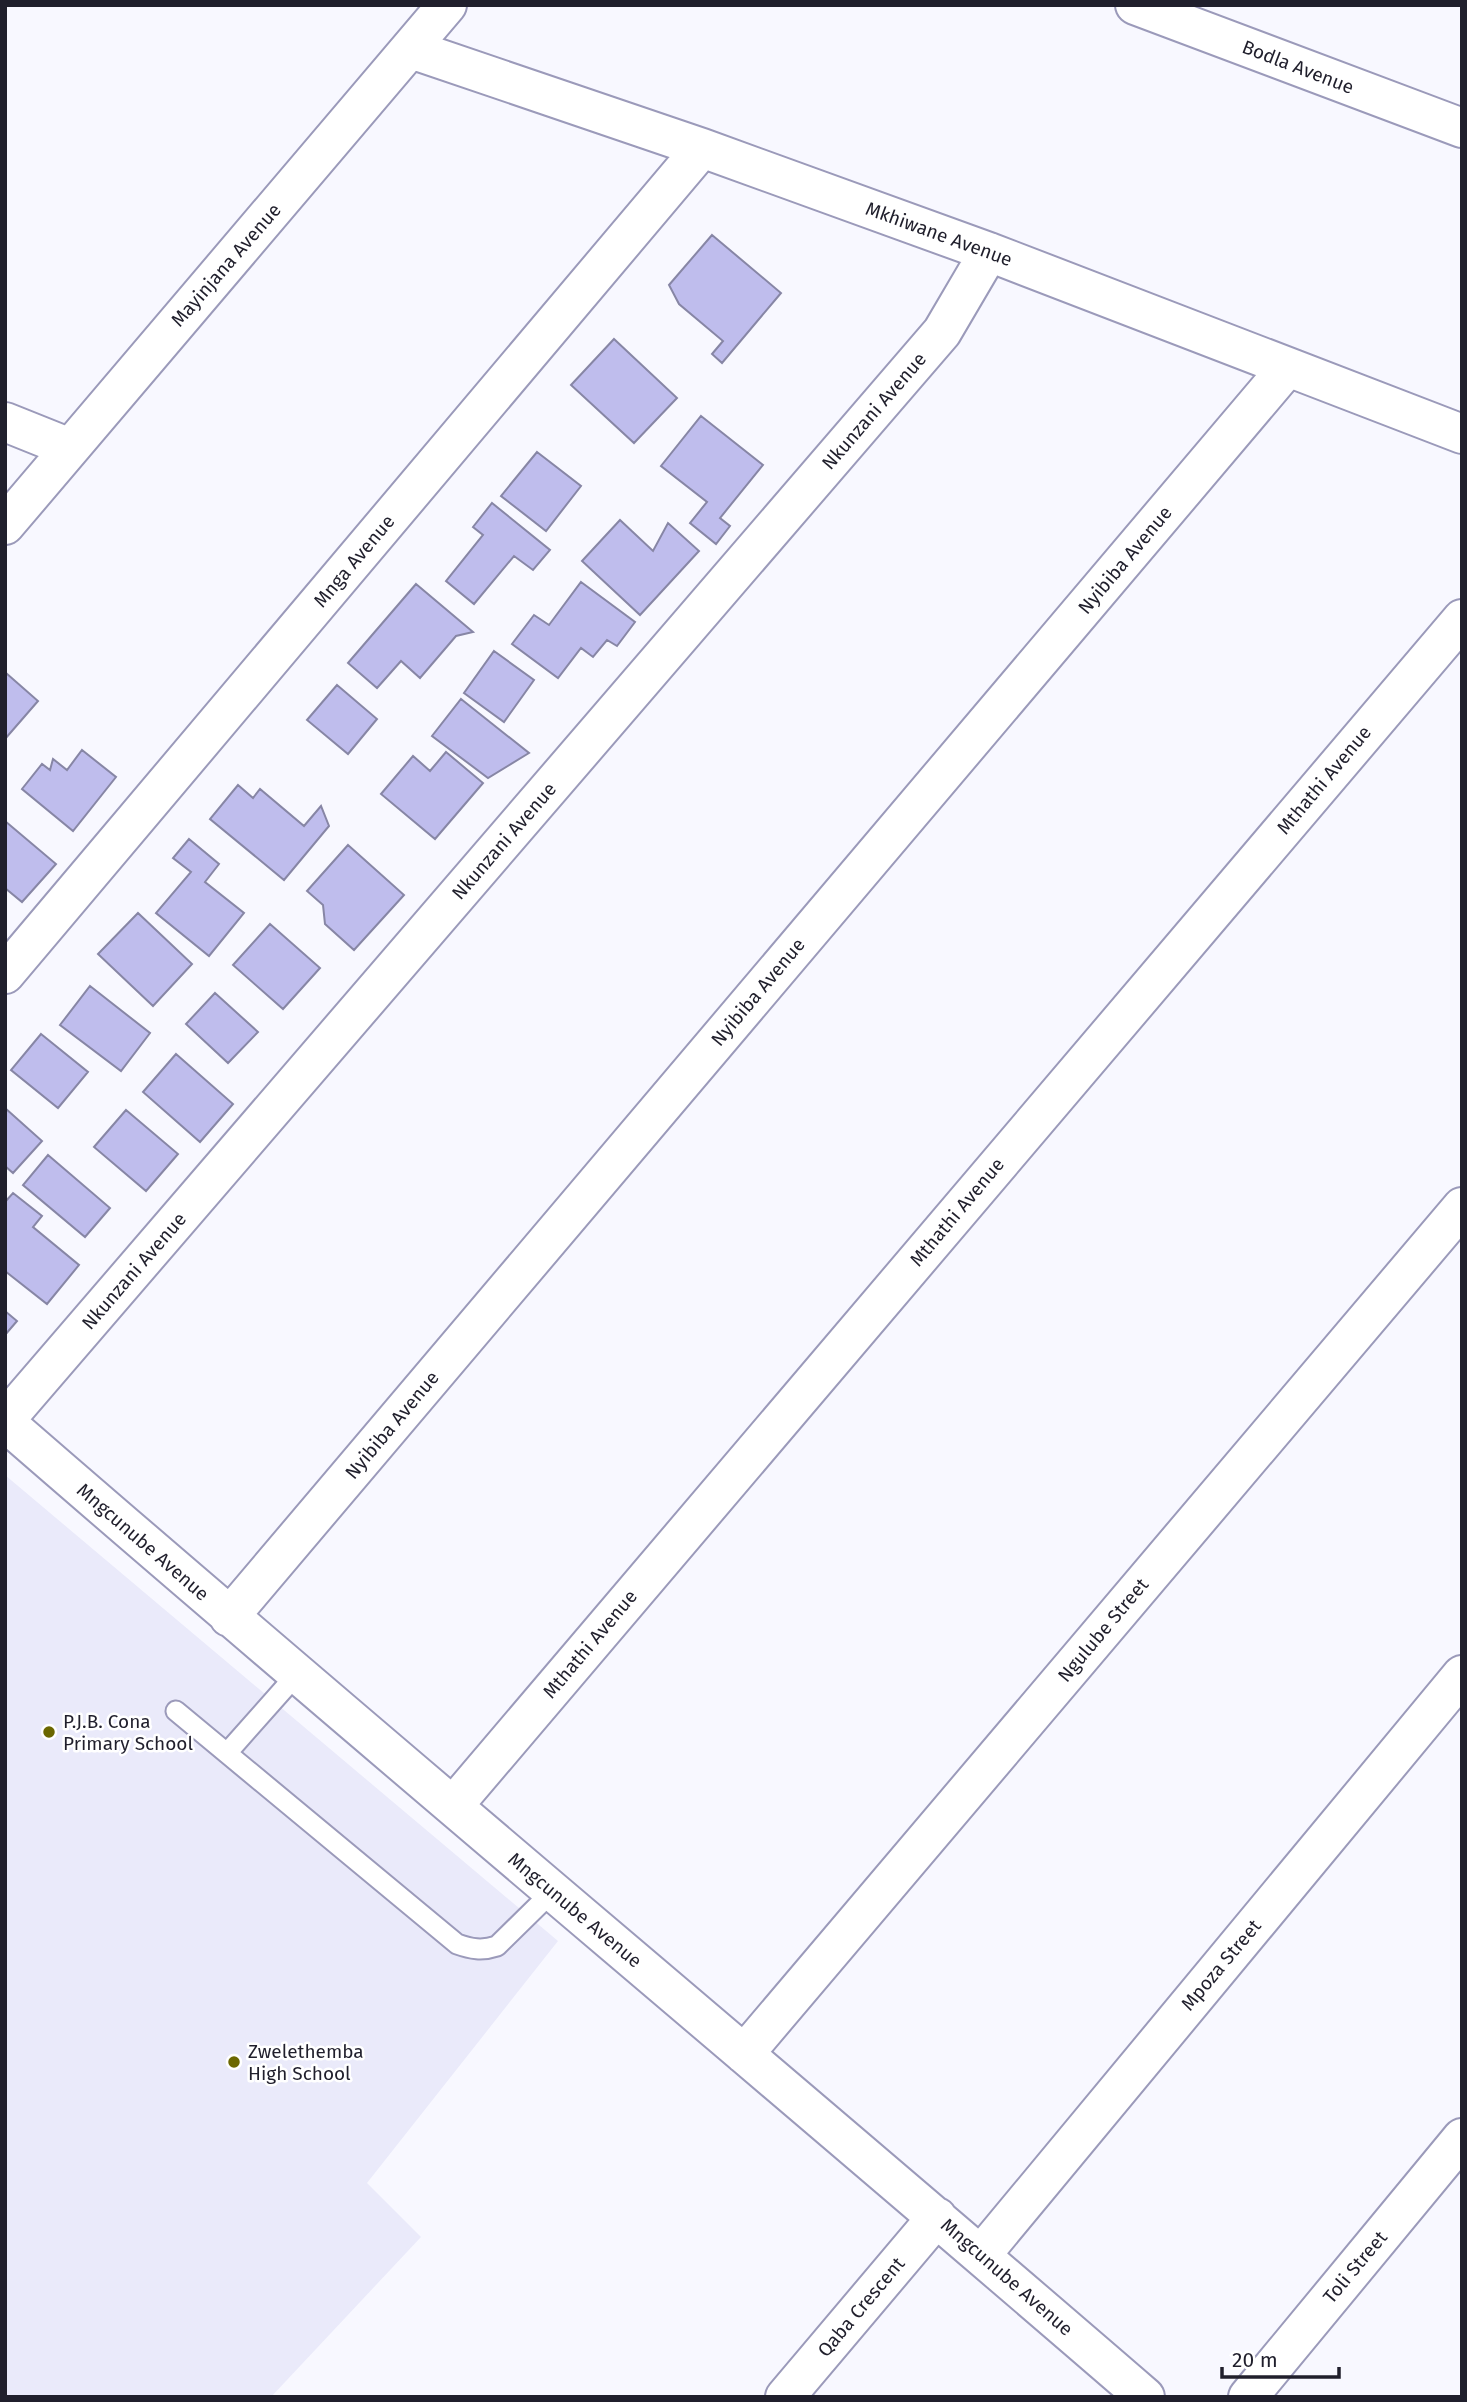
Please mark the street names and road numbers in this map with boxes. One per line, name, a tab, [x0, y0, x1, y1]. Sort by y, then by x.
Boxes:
street label: Bodla Avenue	[1239, 35, 1357, 99]
street label: Mkhiwane Avenue	[863, 197, 1015, 271]
street label: Mayinjana Avenue	[166, 199, 286, 331]
street label: Nkunzani Avenue	[817, 348, 931, 474]
street label: Nyibiba Avenue	[1073, 501, 1177, 619]
street label: Mnga Avenue	[309, 510, 399, 612]
street label: Mthathi Avenue	[1272, 721, 1376, 839]
street label: Nkunzani Avenue	[447, 778, 561, 904]
street label: Nyibiba Avenue	[706, 933, 810, 1051]
street label: Mthathi Avenue	[905, 1153, 1009, 1271]
street label: Nkunzani Avenue	[77, 1208, 191, 1334]
street label: Nyibiba Avenue	[340, 1366, 444, 1484]
street label: Mngcunube Avenue	[72, 1478, 214, 1606]
street label: Ngulube Street	[1053, 1573, 1153, 1687]
street label: Mthathi Avenue	[538, 1585, 642, 1703]
street label: Mngcunube Avenue	[503, 1847, 647, 1973]
street label: Mpoza Street	[1176, 1915, 1266, 2015]
street label: Mngcunube Avenue	[936, 2213, 1078, 2341]
street label: Toli Street	[1318, 2226, 1392, 2308]
street label: Qaba Crescent	[813, 2252, 909, 2362]

